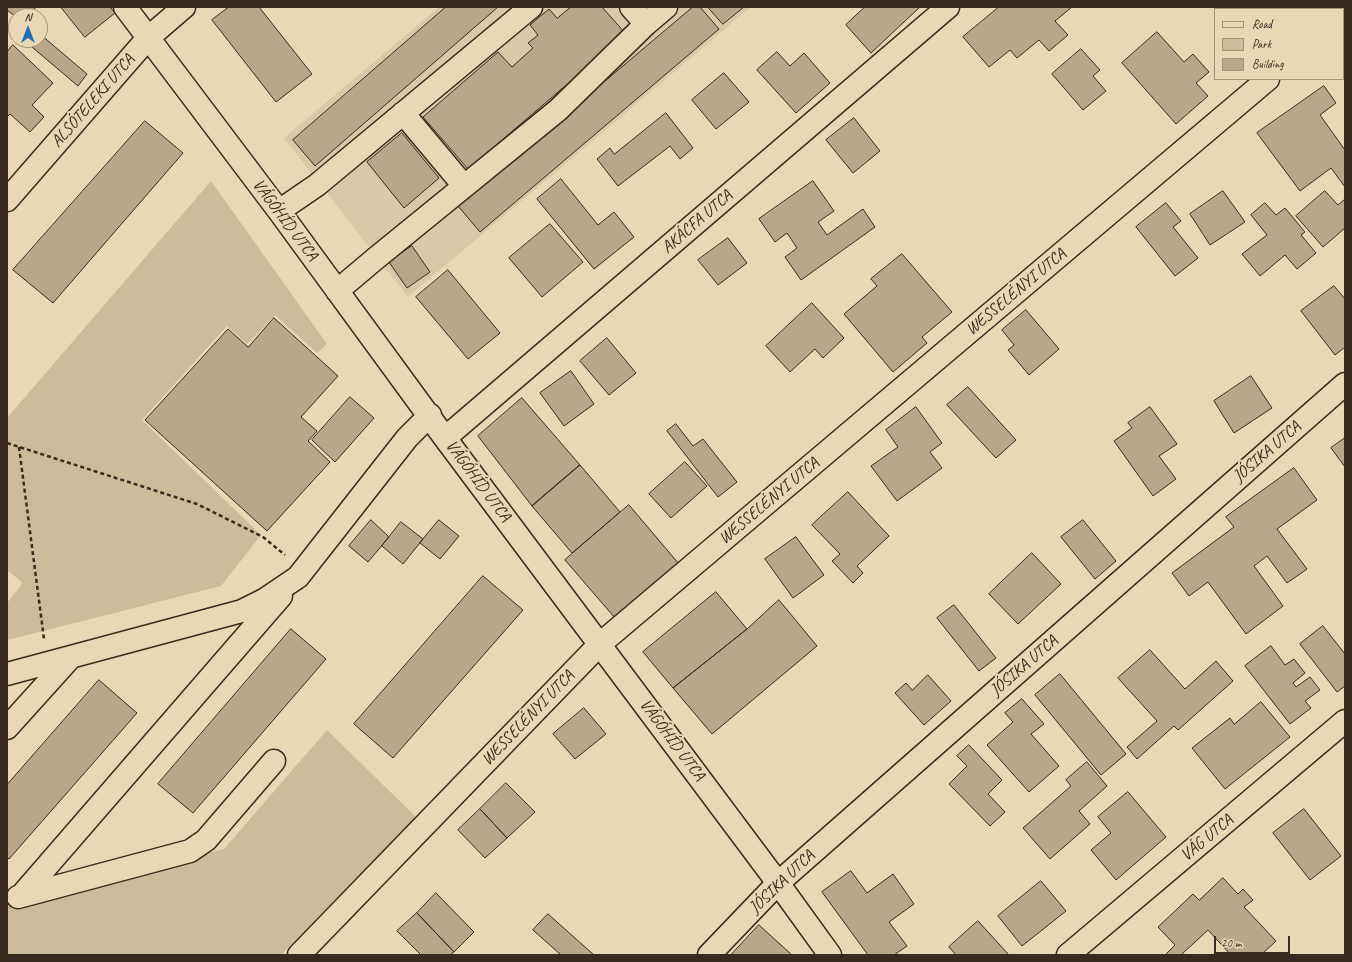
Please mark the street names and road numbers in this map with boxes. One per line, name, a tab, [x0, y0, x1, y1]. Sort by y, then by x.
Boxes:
street label: ALSÓTELEKI UTCA	[47, 50, 139, 152]
street label: VÁGÓHÍD UTCA	[248, 175, 322, 265]
street label: AKÁCFA UTCA	[658, 186, 736, 258]
street label: WESSELÉNYI UTCA	[962, 244, 1070, 340]
street label: JÓSIKA UTCA	[1229, 417, 1305, 487]
street label: VÁGÓHÍD UTCA	[441, 436, 515, 526]
street label: WESSELÉNYI UTCA	[715, 453, 823, 549]
street label: JÓSIKA UTCA	[986, 631, 1062, 701]
street label: WESSELÉNYI UTCA	[477, 666, 579, 770]
street label: VÁGÓHÍD UTCA	[635, 695, 709, 785]
street label: VÁG UTCA	[1177, 810, 1237, 866]
street label: JÓSIKA UTCA	[745, 846, 819, 918]

